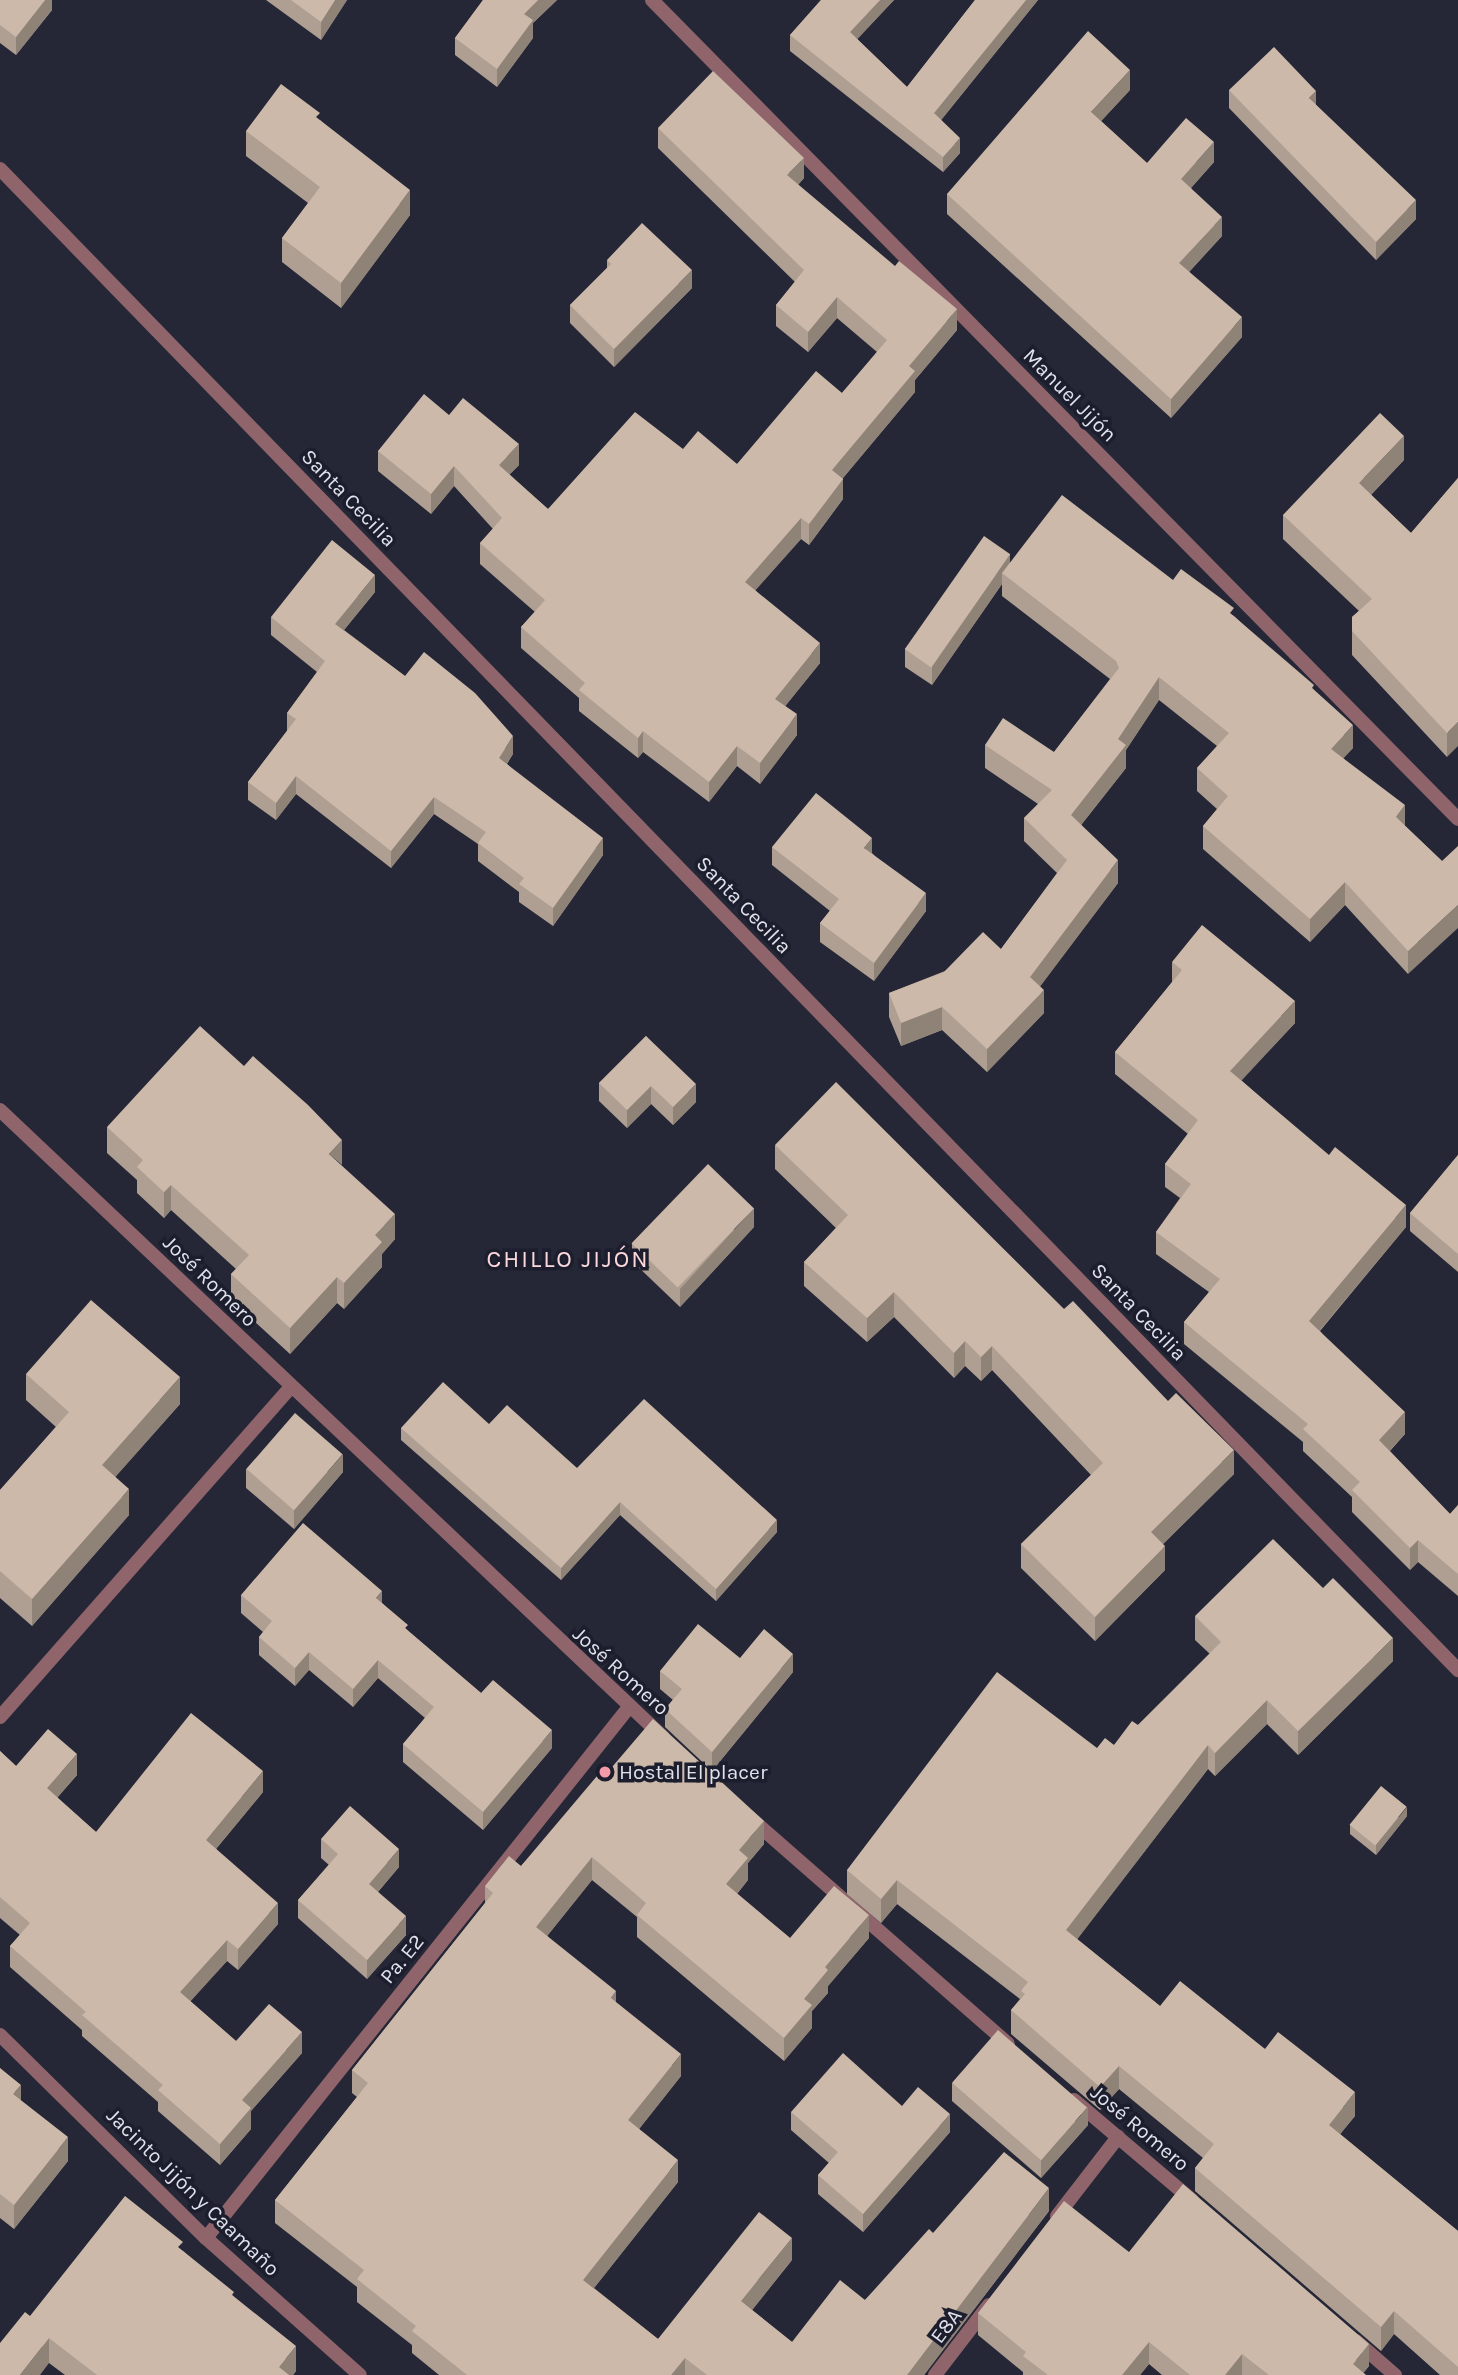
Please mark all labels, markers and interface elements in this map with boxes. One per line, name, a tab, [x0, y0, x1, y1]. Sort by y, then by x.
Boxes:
street label: Manuel Jijón	[1018, 343, 1122, 447]
street label: Santa Cecilia	[296, 444, 402, 552]
street label: Santa Cecilia	[691, 851, 797, 959]
street label: José Romero	[158, 1230, 262, 1332]
district label: CHILLO JIJÓN	[488, 1246, 648, 1274]
street label: Santa Cecilia	[1086, 1258, 1192, 1366]
street label: José Romero	[568, 1621, 674, 1721]
place label: Hostal El placer	[619, 1759, 767, 1785]
marker: Hostal El placer	[597, 1764, 613, 1780]
street label: Pa. E2	[375, 1929, 429, 1989]
street label: José Romero	[1086, 2080, 1194, 2176]
street label: Jacinto Jijón y Caamaño	[101, 2103, 285, 2281]
street label: E8A	[925, 2304, 967, 2348]

